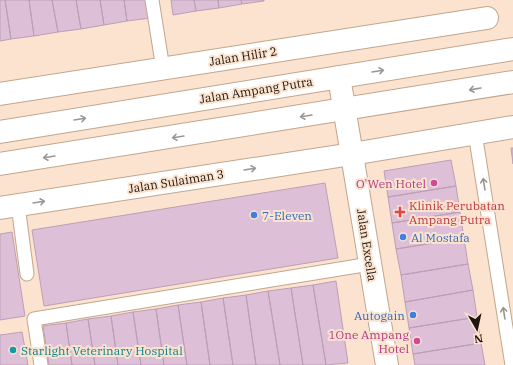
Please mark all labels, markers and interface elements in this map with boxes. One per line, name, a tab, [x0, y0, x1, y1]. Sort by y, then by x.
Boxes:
street label: Jalan Hilir 2	[208, 43, 278, 69]
one-way arrow	[371, 67, 384, 75]
street label: Jalan Ampang Putra	[198, 74, 314, 106]
one-way arrow	[468, 85, 481, 93]
one-way arrow	[300, 113, 313, 121]
one-way arrow	[73, 115, 86, 123]
one-way arrow	[172, 133, 185, 141]
one-way arrow	[43, 153, 56, 161]
one-way arrow	[243, 165, 256, 173]
street label: Jalan Sulaiman 3	[127, 166, 225, 196]
place label: O'Wen Hotel	[356, 176, 426, 191]
marker: O'Wen Hotel	[429, 178, 439, 188]
one-way arrow	[479, 178, 487, 191]
one-way arrow	[32, 198, 45, 206]
place label: Klinik Perubatan Ampang Putra	[409, 198, 505, 227]
marker: Klinik Perubatan Ampang Putra	[394, 206, 406, 218]
place label: 7-Eleven	[262, 208, 312, 223]
street label: Jalan Excella	[354, 208, 380, 283]
marker: 7-Eleven	[249, 210, 259, 220]
place label: Al Mostafa	[411, 230, 470, 245]
marker: Al Mostafa	[398, 232, 408, 242]
one-way arrow	[500, 307, 508, 320]
place label: Autogain	[354, 308, 405, 323]
north arrow	[457, 309, 497, 349]
marker: Autogain	[408, 310, 418, 320]
place label: 1One Ampang Hotel	[328, 327, 409, 356]
text: N	[473, 331, 484, 347]
marker: 1One Ampang Hotel	[412, 336, 422, 346]
place label: Starlight Veterinary Hospital	[21, 343, 183, 358]
marker: Starlight Veterinary Hospital	[8, 345, 18, 355]

